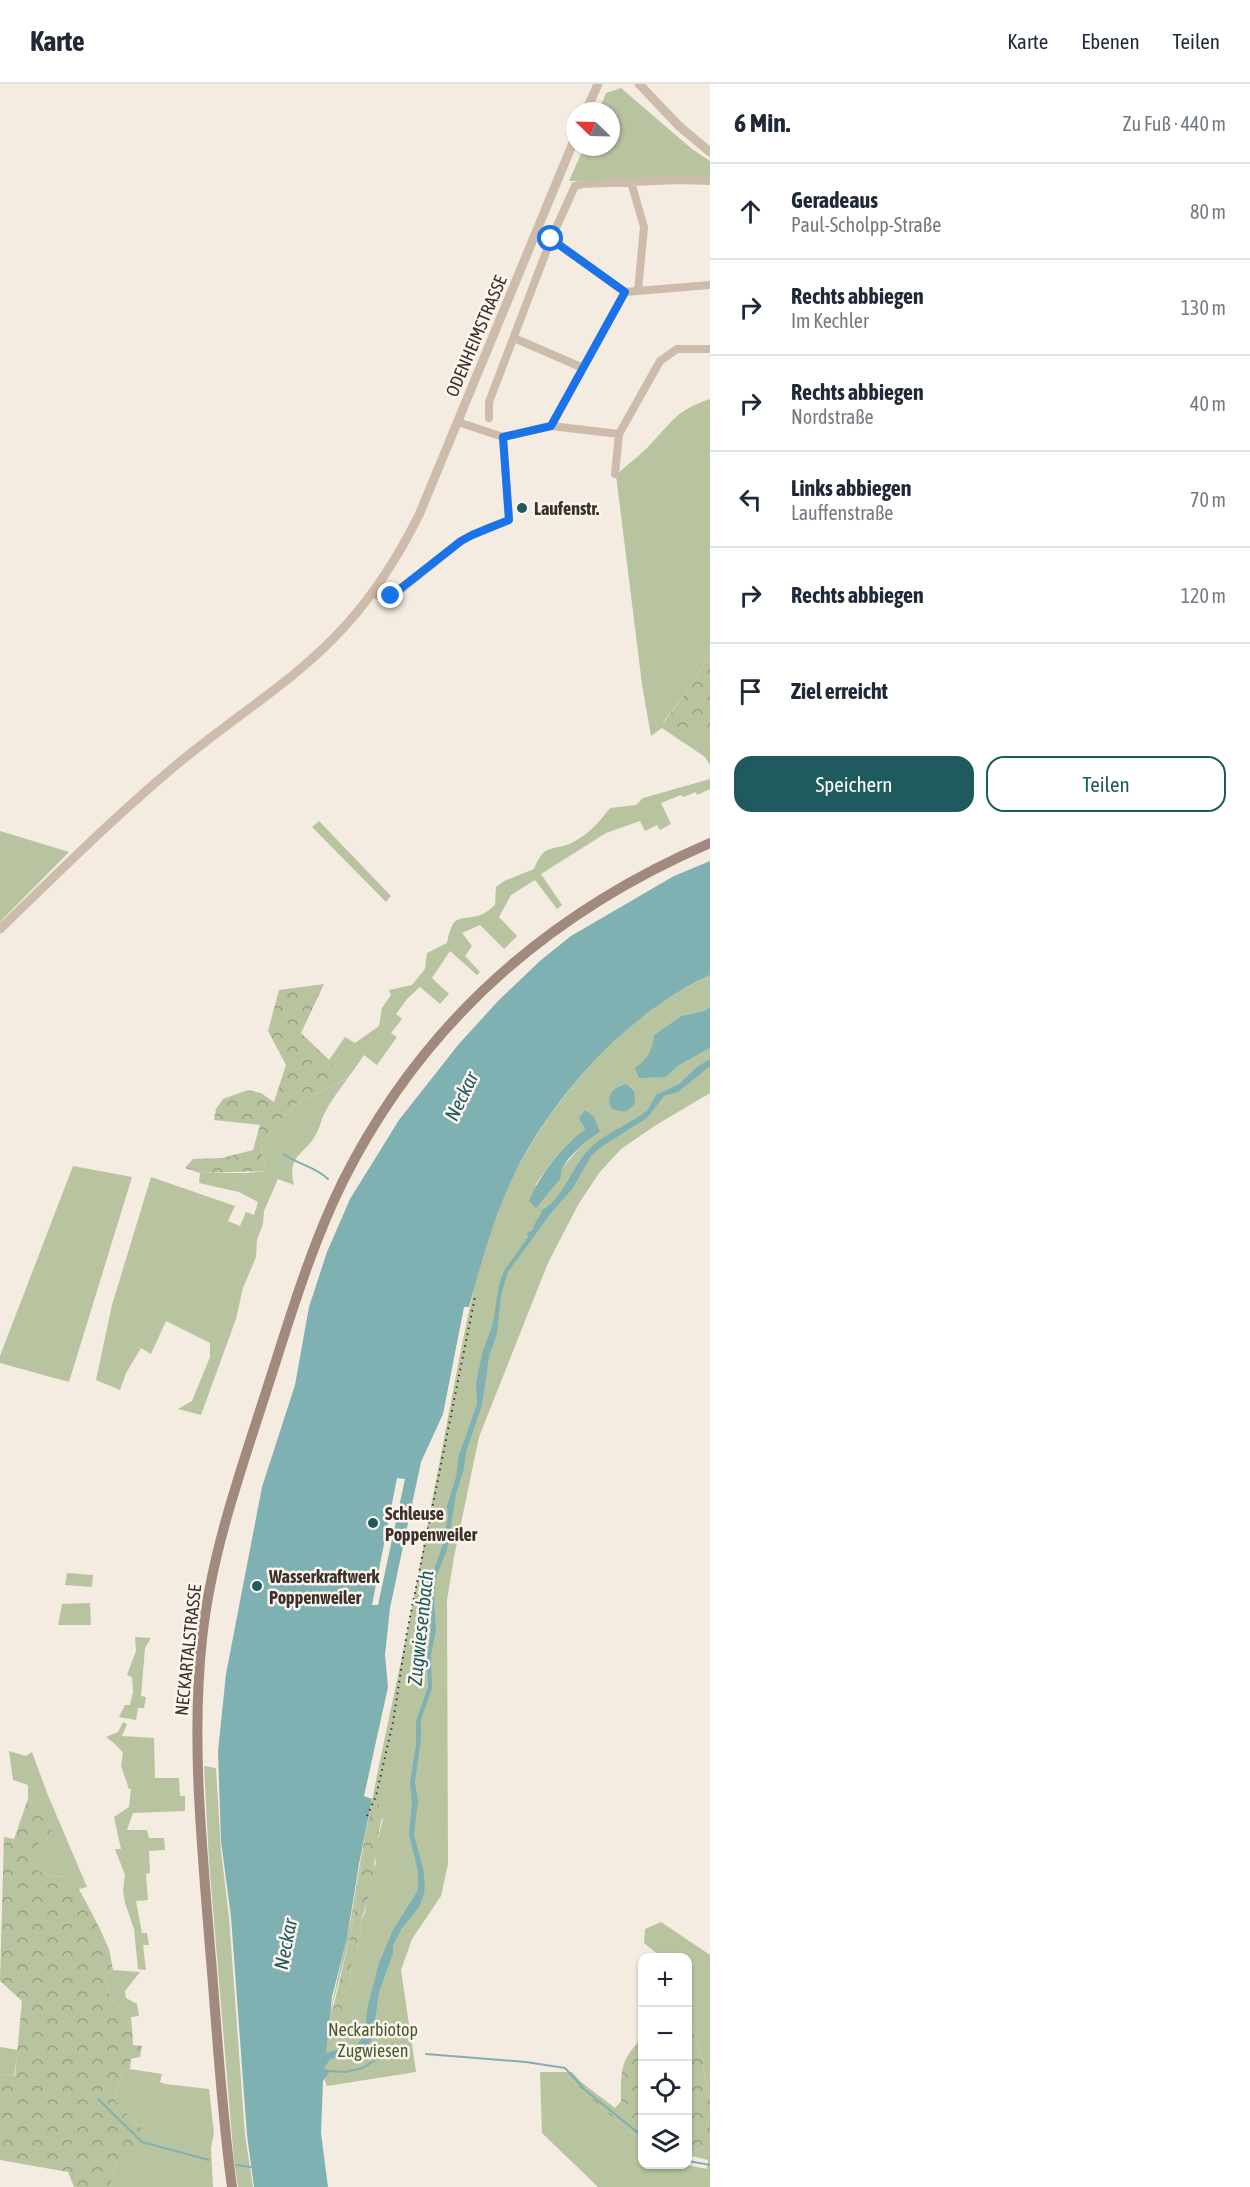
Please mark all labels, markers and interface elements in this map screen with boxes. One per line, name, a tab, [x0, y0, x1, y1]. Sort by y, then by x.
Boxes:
text: Karte	[30, 25, 85, 57]
text: Karte	[1007, 29, 1048, 53]
text: Ebenen	[1081, 29, 1140, 53]
text: Teilen	[1173, 29, 1220, 53]
north arrow	[566, 102, 620, 156]
text: 6 Min.	[734, 108, 790, 138]
text: Zu Fuß · 440 m	[1123, 112, 1226, 135]
text: Geradeaus	[791, 187, 878, 213]
icon: ahead	[734, 195, 767, 228]
text: 80 m	[1190, 200, 1226, 223]
text: Paul-Scholpp-Straße	[791, 213, 941, 236]
route start	[537, 225, 563, 251]
street label: ODENHEIMSTRASSE	[441, 272, 511, 400]
text: Rechts abbiegen	[791, 283, 924, 309]
icon: right	[734, 291, 767, 324]
text: 130 m	[1181, 296, 1226, 319]
text: Im Kechler	[791, 309, 869, 332]
text: Rechts abbiegen	[791, 379, 924, 405]
icon: right	[734, 387, 767, 420]
text: 40 m	[1190, 392, 1226, 415]
text: Nordstraße	[791, 405, 874, 428]
text: Links abbiegen	[791, 475, 912, 501]
icon: left	[734, 483, 767, 516]
text: 70 m	[1190, 488, 1226, 511]
place label: Laufenstr.	[534, 498, 599, 519]
marker: Laufenstr.	[515, 501, 529, 515]
text: Lauffenstraße	[791, 501, 893, 524]
icon: right	[734, 579, 767, 612]
route end	[377, 582, 403, 608]
text: Rechts abbiegen	[791, 582, 924, 608]
text: 120 m	[1181, 584, 1226, 607]
icon: arrive	[734, 675, 767, 708]
text: Ziel erreicht	[791, 678, 888, 704]
button: Speichern	[734, 756, 974, 812]
button: Teilen	[986, 756, 1226, 812]
water label: Neckar	[439, 1067, 483, 1124]
place label: Schleuse Poppenweiler	[385, 1503, 478, 1545]
marker: Schleuse Poppenweiler	[366, 1516, 380, 1530]
place label: Wasserkraftwerk Poppenweiler	[268, 1566, 381, 1608]
water label: Zugwiesenbach	[403, 1569, 438, 1687]
marker: Wasserkraftwerk Poppenweiler	[250, 1579, 264, 1593]
street label: NECKARTALSTRASSE	[171, 1583, 205, 1717]
water label: Neckar	[269, 1915, 301, 1971]
map controls	[638, 1953, 692, 2169]
button: +	[638, 1953, 692, 2007]
button: −	[638, 2007, 692, 2061]
park label: Neckarbiotop Zugwiesen	[328, 2019, 418, 2061]
button: locate	[638, 2061, 692, 2115]
button: layers	[638, 2115, 692, 2169]

